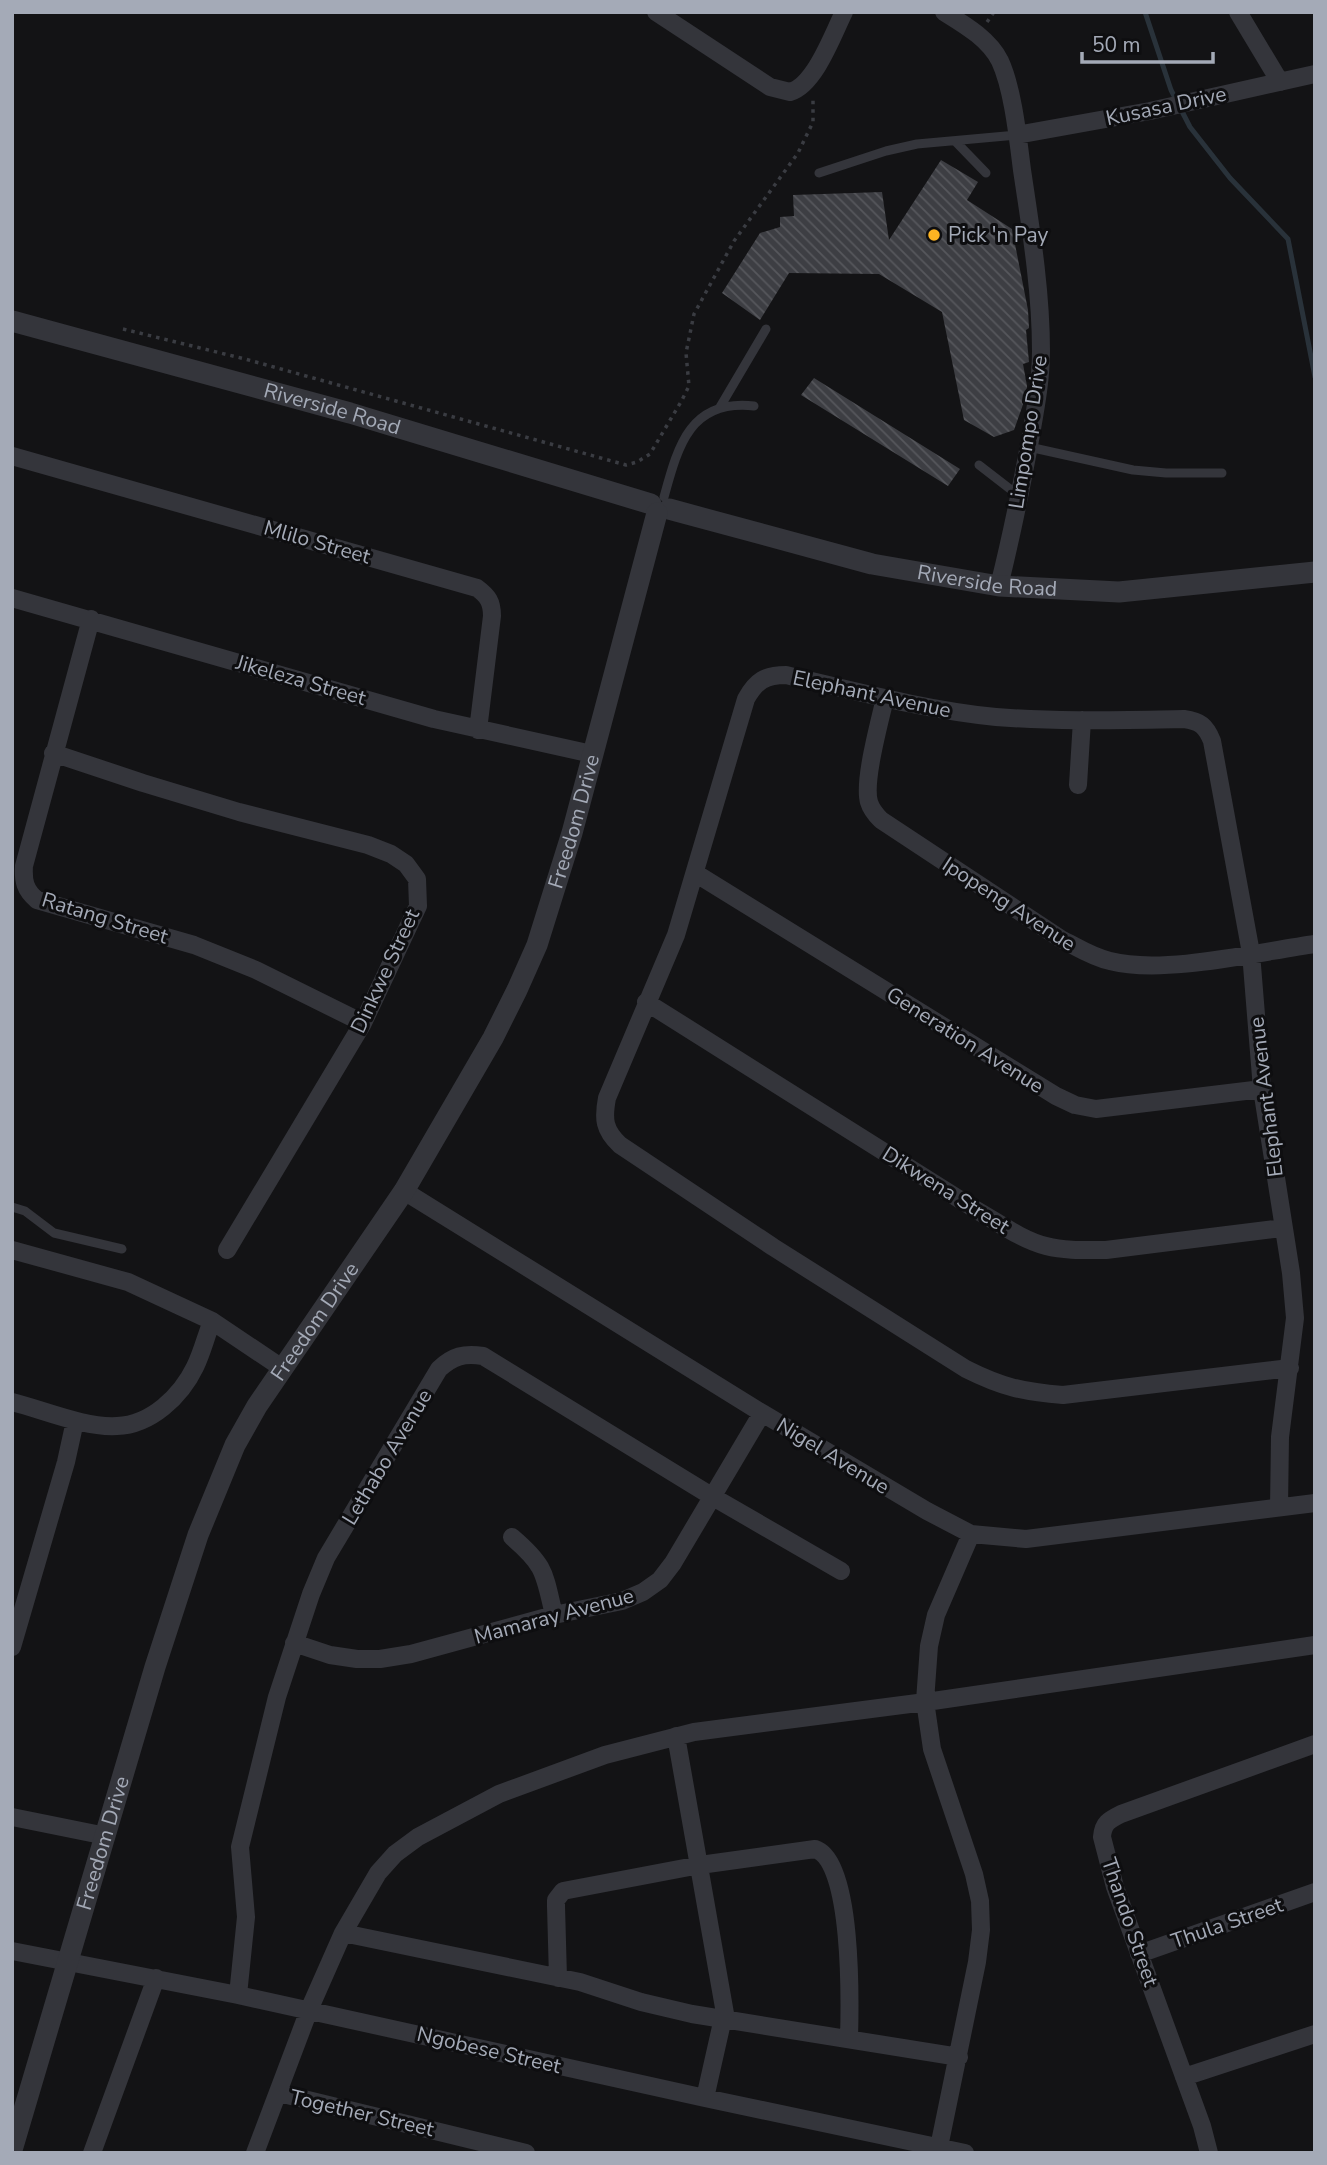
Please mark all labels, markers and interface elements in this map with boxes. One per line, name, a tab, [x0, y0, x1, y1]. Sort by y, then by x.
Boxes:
scale bar	[1082, 21, 1213, 65]
text: 50 m	[1092, 31, 1141, 59]
street label: Kusasa Drive	[1103, 80, 1229, 132]
place label: Pick 'n Pay	[948, 221, 1049, 249]
marker: Pick 'n Pay	[926, 227, 942, 243]
street label: Limpompo Drive	[1002, 353, 1054, 511]
street label: Riverside Road	[261, 376, 404, 441]
street label: Mlilo Street	[260, 513, 374, 571]
street label: Riverside Road	[915, 558, 1058, 603]
street label: Jikeleza Street	[232, 648, 370, 712]
street label: Elephant Avenue	[790, 664, 954, 724]
street label: Freedom Drive	[541, 751, 606, 892]
street label: Ipopeng Avenue	[937, 850, 1081, 958]
street label: Ratang Street	[38, 886, 172, 951]
street label: Dinkwe Street	[344, 904, 426, 1038]
street label: Generation Avenue	[881, 980, 1049, 1100]
street label: Elephant Avenue	[1242, 1015, 1290, 1179]
street label: Dikwena Street	[877, 1140, 1015, 1241]
street label: Freedom Drive	[264, 1257, 365, 1386]
street label: Lethabo Avenue	[335, 1384, 439, 1530]
street label: Nigel Avenue	[771, 1411, 895, 1501]
street label: Mamaray Avenue	[471, 1581, 637, 1651]
street label: Freedom Drive	[70, 1773, 136, 1913]
street label: Thando Street	[1095, 1854, 1165, 1991]
street label: Thula Street	[1167, 1891, 1287, 1955]
street label: Ngobese Street	[414, 2020, 564, 2080]
street label: Together Street	[287, 2083, 437, 2143]

